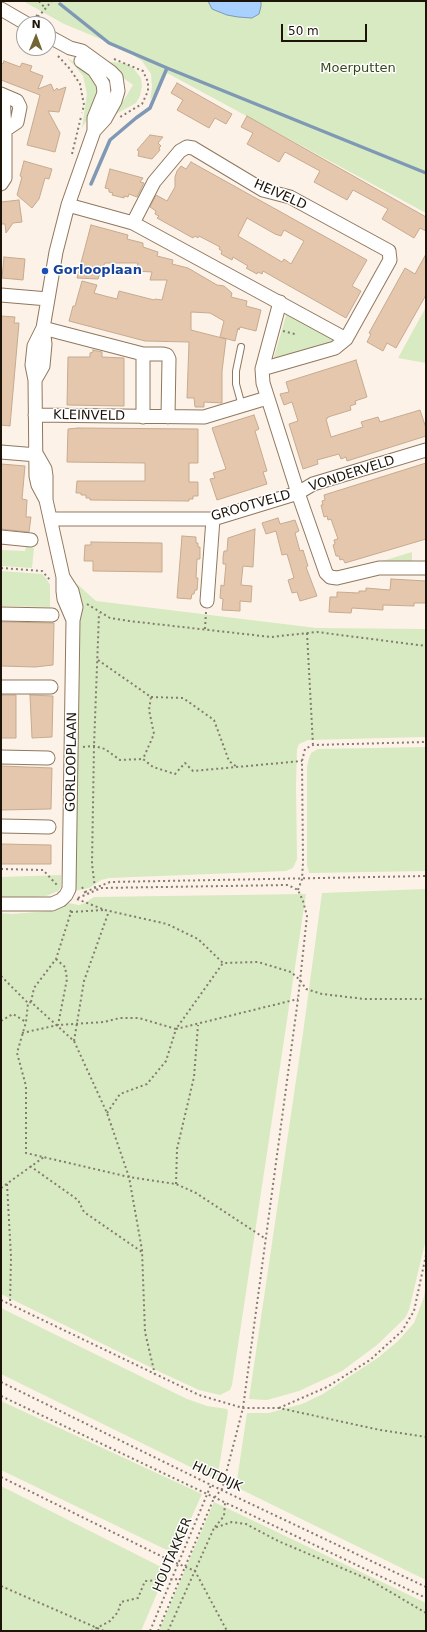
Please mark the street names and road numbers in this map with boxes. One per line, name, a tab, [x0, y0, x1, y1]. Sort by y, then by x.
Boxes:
street label: HEIVELD	[251, 176, 309, 214]
street label: KLEINVELD	[53, 408, 125, 424]
street label: VONDERVELD	[307, 453, 397, 495]
street label: GROOTVELD	[209, 487, 293, 525]
street label: GORLOOPLAAN	[63, 712, 81, 812]
street label: HUTDIJK	[189, 1459, 245, 1495]
street label: HOUTAKKER	[150, 1515, 196, 1595]

